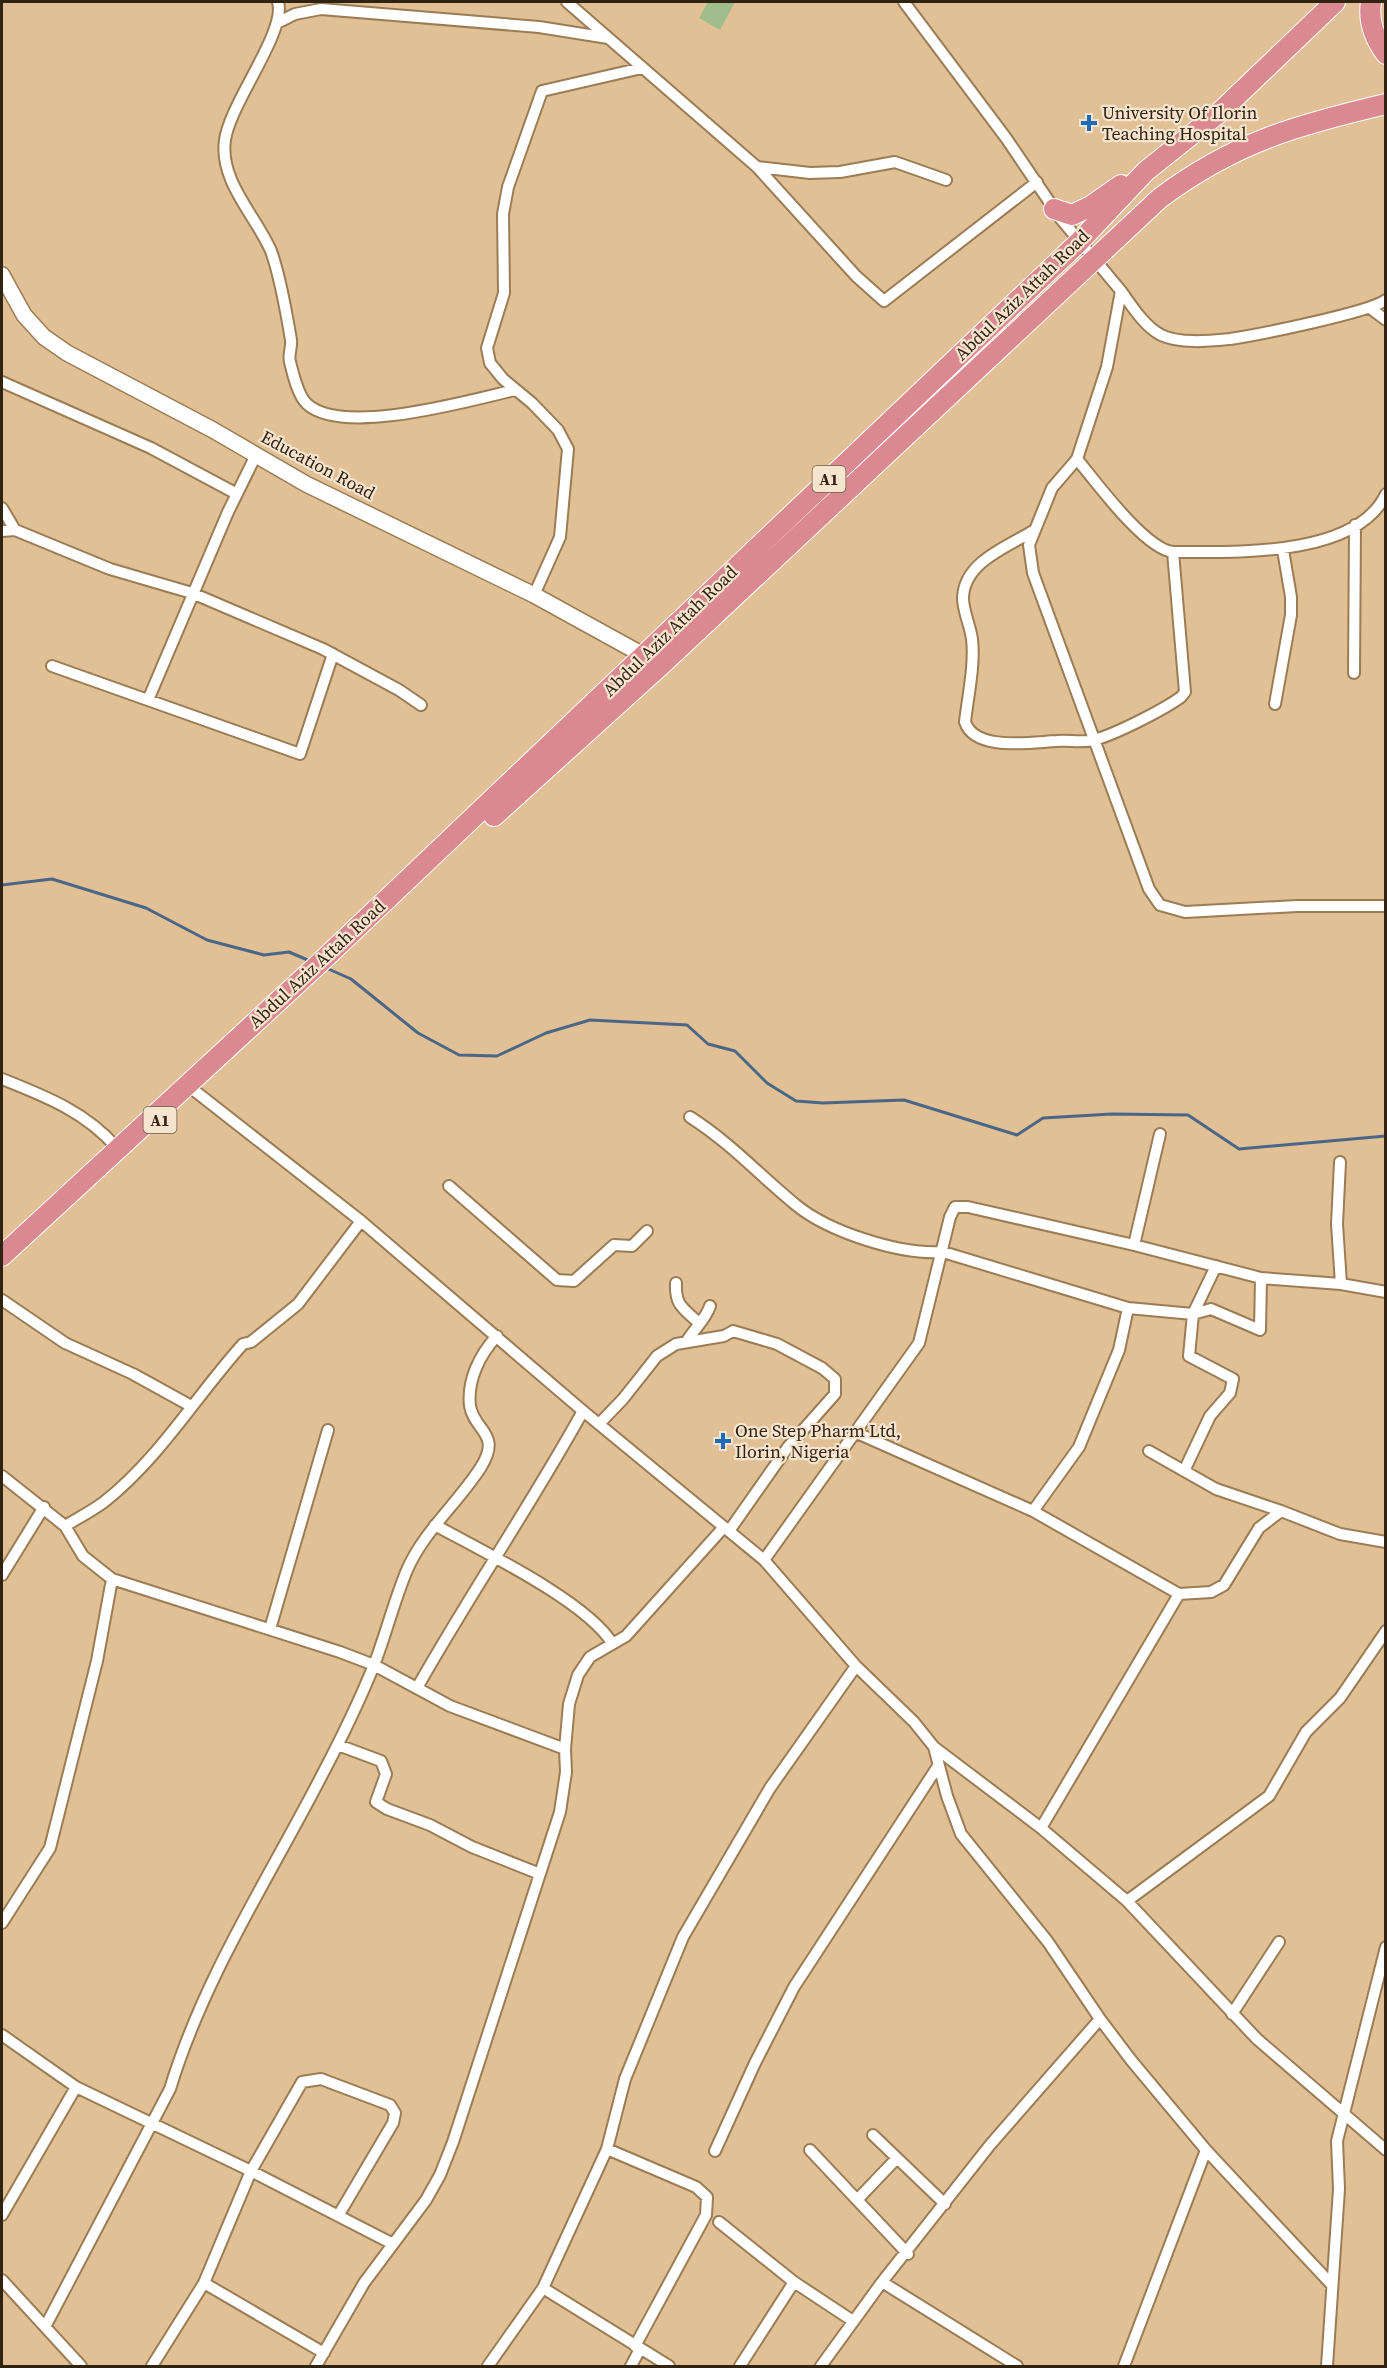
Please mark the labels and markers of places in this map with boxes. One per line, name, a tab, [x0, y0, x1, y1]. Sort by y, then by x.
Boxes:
place label: University Of Ilorin Teaching Hospital	[1102, 100, 1258, 146]
marker: University Of Ilorin Teaching Hospital	[1080, 114, 1098, 132]
place label: One Step Pharm Ltd, Ilorin, Nigeria	[735, 1418, 901, 1464]
marker: One Step Pharm Ltd, Ilorin, Nigeria	[716, 1434, 730, 1448]

